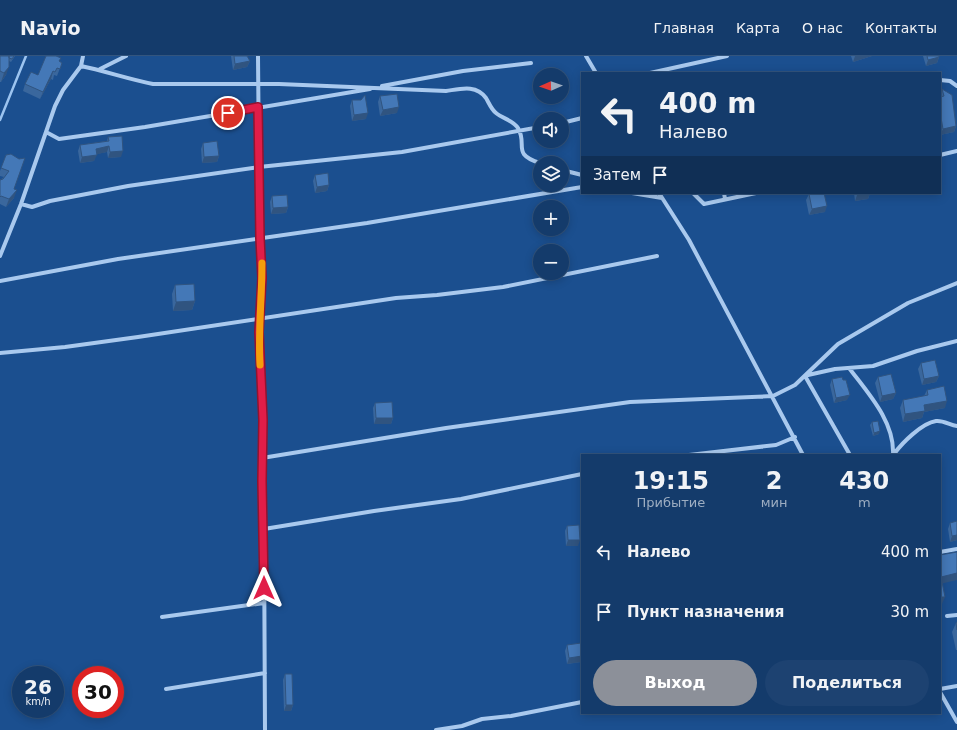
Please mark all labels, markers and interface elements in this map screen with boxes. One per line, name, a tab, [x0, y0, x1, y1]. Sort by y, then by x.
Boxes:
text: Navio	[20, 17, 81, 39]
text: Главная	[653, 20, 714, 36]
text: Карта	[736, 20, 780, 36]
text: О нас	[802, 20, 843, 36]
text: Контакты	[865, 20, 937, 36]
north arrow	[533, 68, 569, 104]
map controls	[533, 68, 569, 280]
text: 400 m	[659, 87, 756, 120]
icon: left	[593, 88, 645, 140]
pin	[211, 96, 245, 130]
icon: arrive	[217, 102, 239, 124]
button: sound	[533, 112, 569, 148]
text: Налево	[659, 121, 728, 142]
button: layers	[533, 156, 569, 192]
icon: arrive	[649, 164, 671, 186]
text: Затем	[593, 166, 641, 184]
button: +	[533, 200, 569, 236]
button: −	[533, 244, 569, 280]
text: 19:15	[633, 467, 709, 495]
text: 2	[766, 467, 782, 495]
text: 430	[839, 467, 889, 495]
text: Прибытие	[636, 495, 705, 510]
text: мин	[761, 495, 788, 510]
text: m	[858, 495, 871, 510]
icon: left	[593, 541, 615, 563]
text: Налево	[627, 543, 691, 561]
text: 400 m	[881, 543, 929, 561]
position arrow	[243, 567, 285, 609]
icon: arrive	[593, 601, 615, 623]
text: Пункт назначения	[627, 603, 784, 621]
text: 30 m	[891, 603, 929, 621]
button: Выход	[593, 660, 757, 706]
button: Поделиться	[765, 660, 929, 706]
speed limit sign: 30	[72, 666, 124, 718]
text: 26	[24, 675, 52, 699]
text: km/h	[25, 696, 51, 707]

